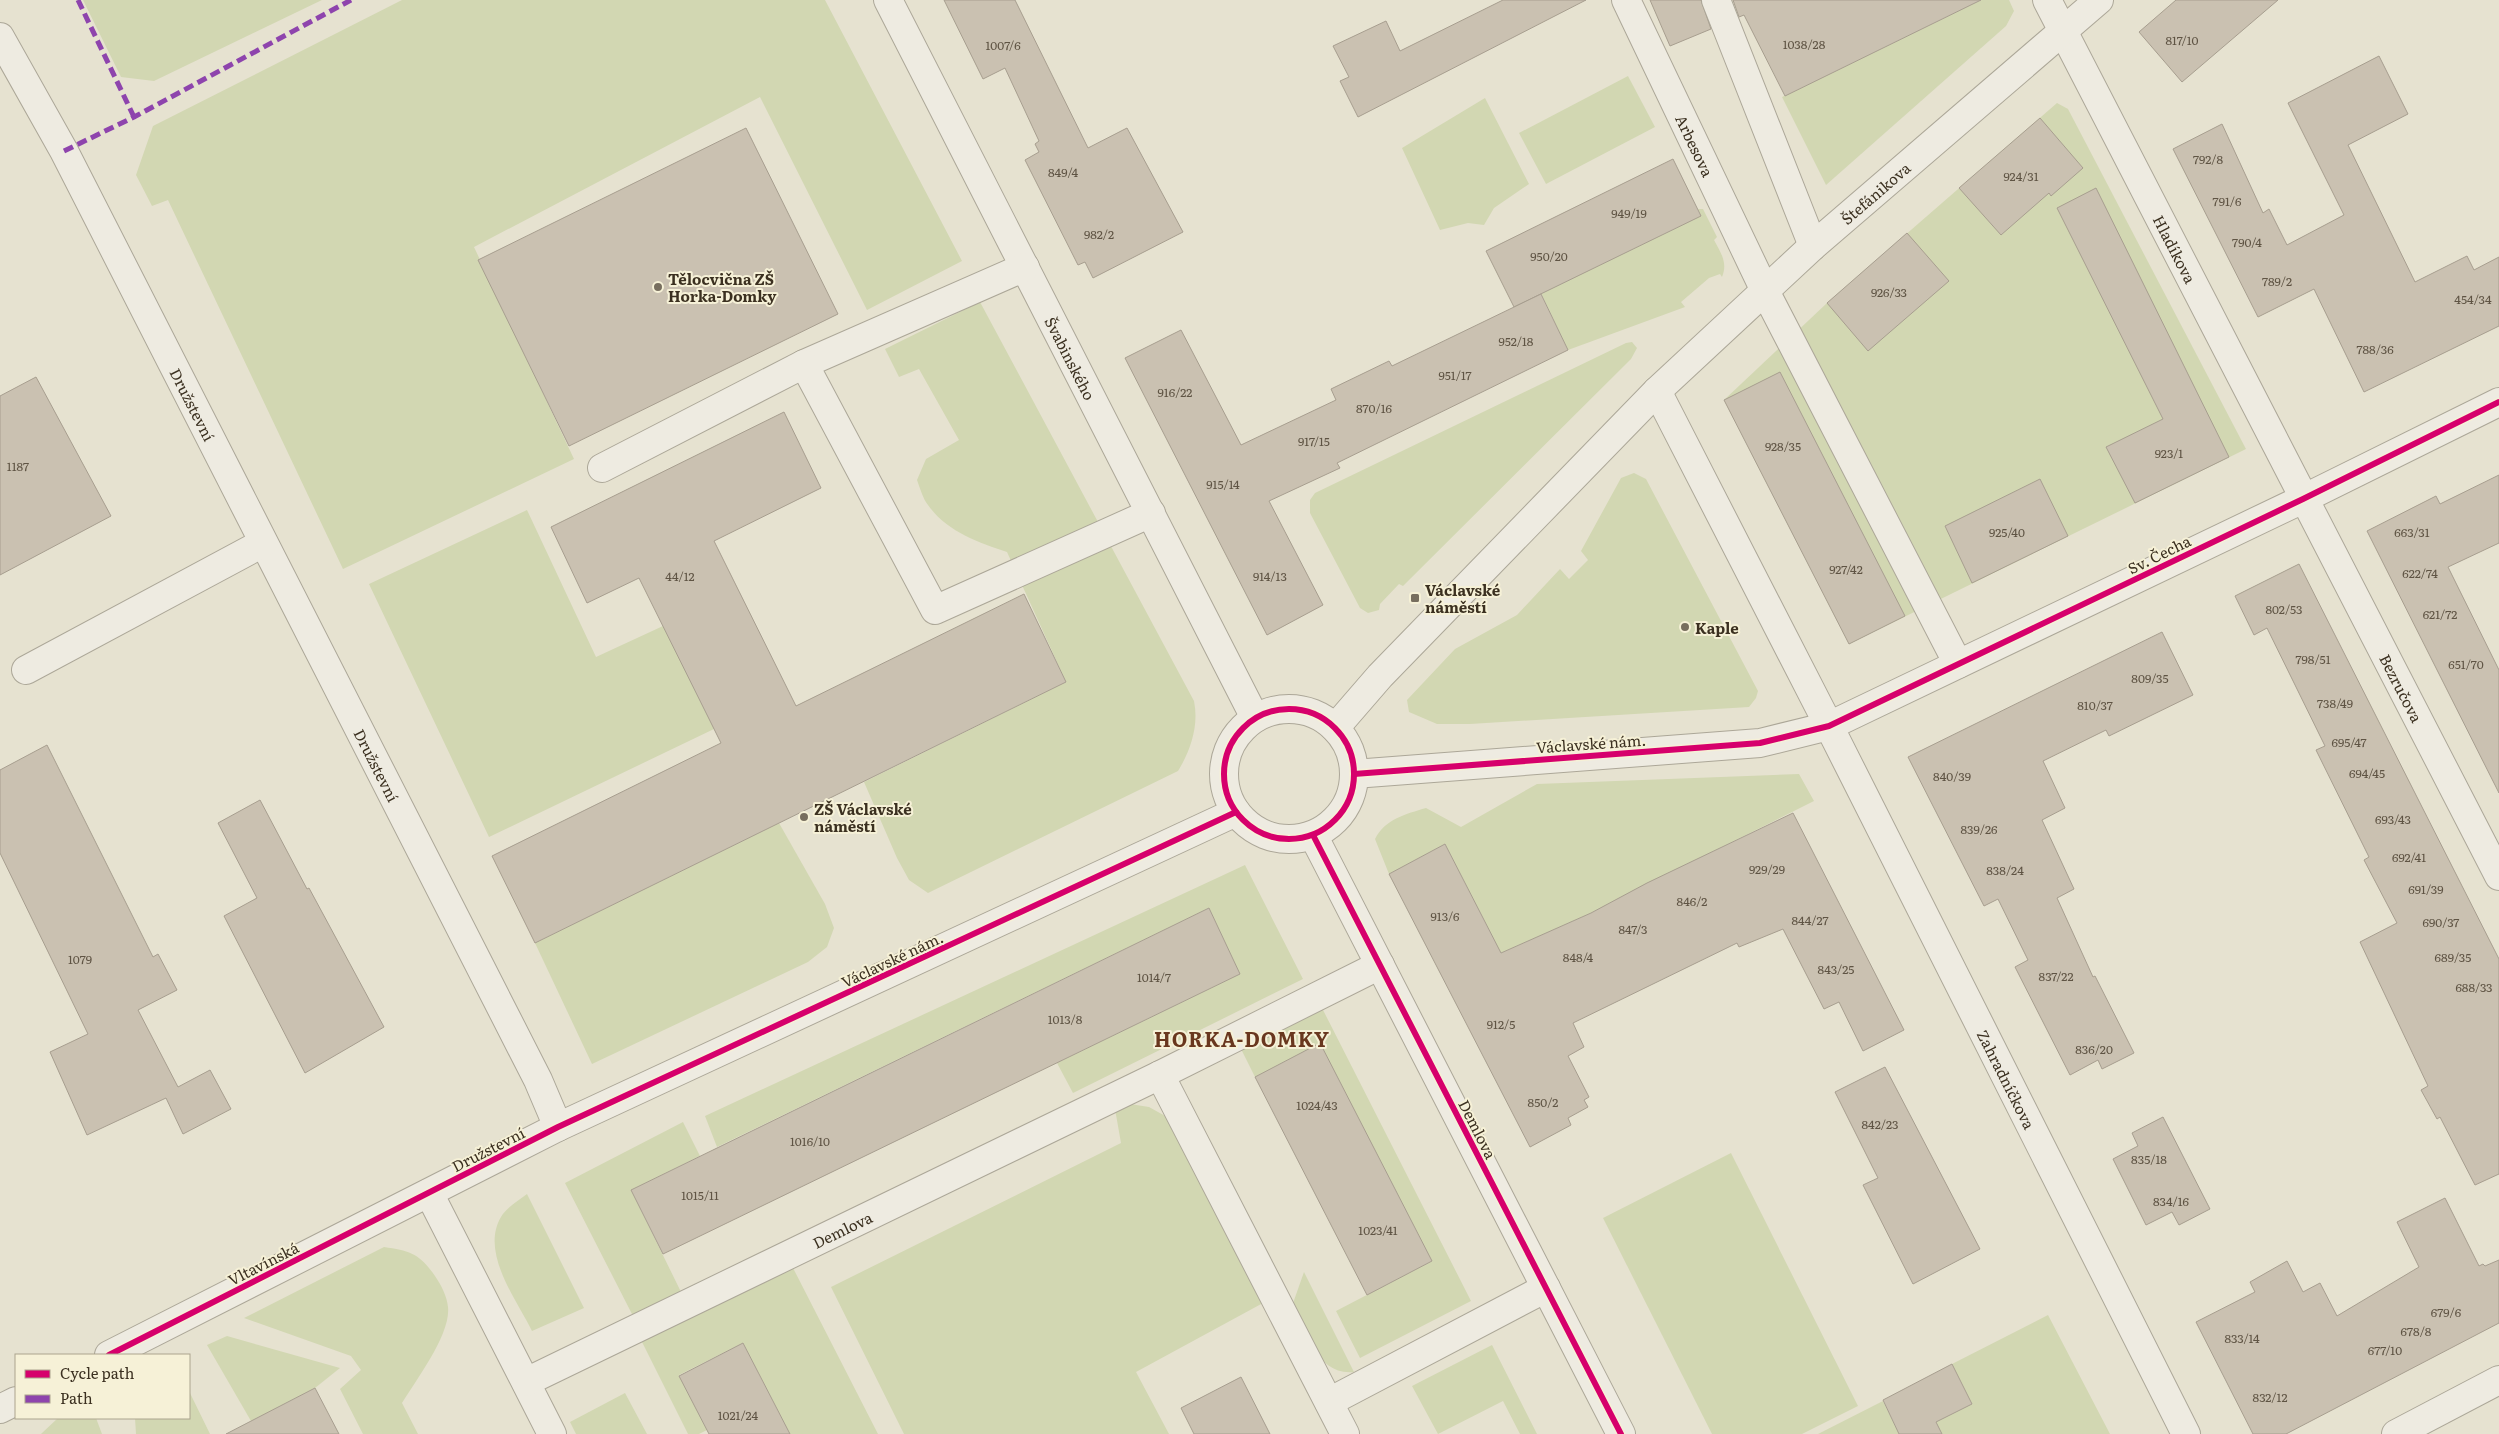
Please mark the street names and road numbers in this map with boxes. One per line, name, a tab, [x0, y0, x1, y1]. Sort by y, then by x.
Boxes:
street label: Arbesova	[1671, 110, 1720, 181]
street label: Štefánikova	[1835, 155, 1916, 229]
street label: Hladíkova	[2148, 211, 2203, 288]
street label: Švabinského	[1040, 312, 1102, 404]
street label: Družstevní	[165, 364, 221, 445]
street label: Sv. Čecha	[2123, 528, 2195, 579]
street label: Bezručova	[2375, 650, 2430, 727]
street label: Družstevní	[349, 724, 406, 806]
street label: Václavské nám.	[1535, 728, 1647, 758]
street label: Václavské nám.	[837, 925, 947, 993]
street label: Zahradníčkova	[1972, 1025, 2042, 1134]
street label: Demlova	[1453, 1095, 1503, 1163]
street label: Družstevní	[447, 1121, 529, 1177]
street label: Demlova	[808, 1204, 876, 1253]
street label: Vltavínská	[223, 1235, 303, 1291]

